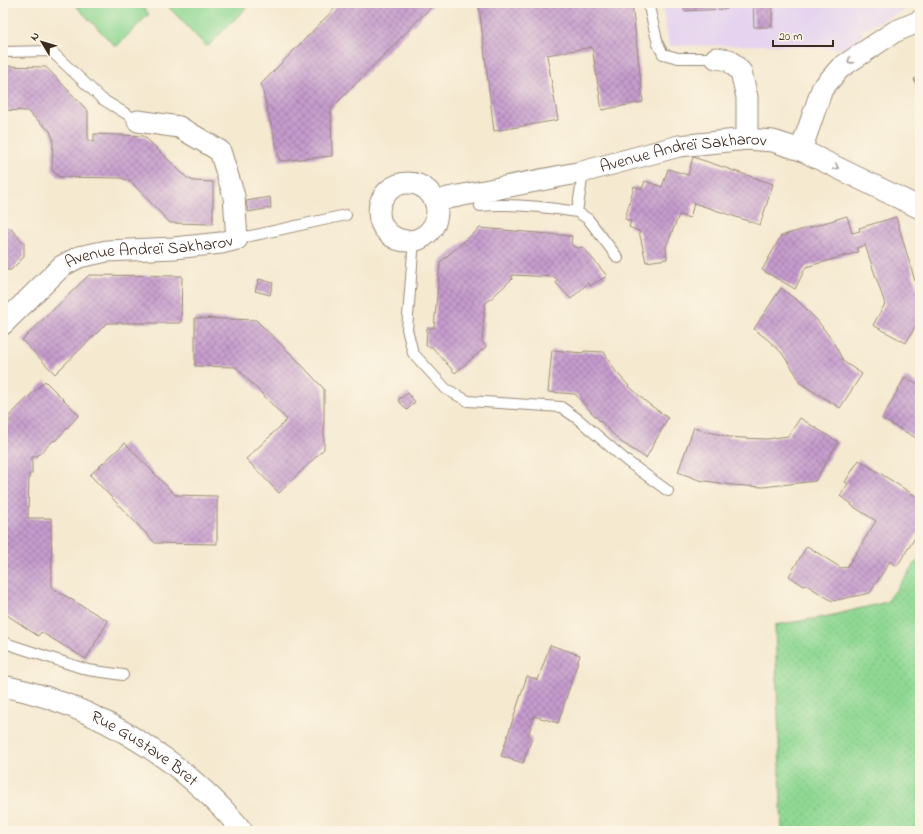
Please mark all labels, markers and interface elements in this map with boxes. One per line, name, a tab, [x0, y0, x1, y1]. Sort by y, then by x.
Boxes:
north arrow	[22, 22, 62, 62]
scale bar	[773, 22, 833, 48]
text: 20 m	[779, 28, 802, 46]
text: N	[26, 29, 44, 44]
one-way arrow	[847, 56, 854, 64]
street label: Avenue Andreï Sakharov	[597, 126, 768, 179]
one-way arrow	[831, 162, 839, 170]
street label: Avenue Andreï Sakharov	[60, 228, 236, 275]
street label: Rue Gustave Bret	[87, 704, 204, 793]

